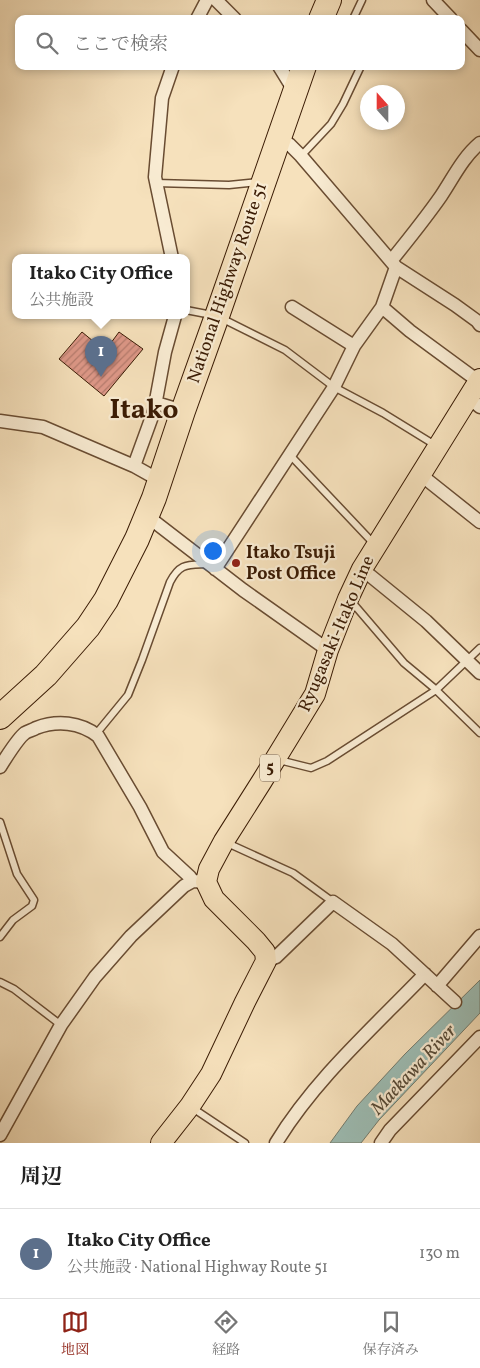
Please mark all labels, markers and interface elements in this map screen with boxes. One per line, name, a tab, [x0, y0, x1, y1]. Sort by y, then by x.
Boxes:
search box	[15, 15, 465, 70]
icon: search	[33, 29, 61, 57]
text: ここで検索	[73, 32, 168, 58]
north arrow	[360, 85, 405, 130]
street label: National Highway Route 51	[182, 179, 274, 387]
popup	[12, 254, 190, 319]
text: Itako City Office	[29, 261, 173, 287]
text: 公共施設	[29, 290, 93, 312]
pin: 1	[85, 336, 117, 377]
district label: Itako	[109, 391, 179, 430]
your location	[200, 538, 226, 564]
place label: Itako Tsuji Post Office	[246, 541, 336, 587]
street label: Ryugasaki-Itako Line	[293, 552, 381, 716]
marker: Itako Tsuji Post Office	[230, 557, 242, 569]
road number: 5	[260, 754, 280, 781]
water label: Maekawa River	[365, 1018, 463, 1122]
text: 周辺	[20, 1163, 62, 1192]
text: Itako City Office	[67, 1228, 211, 1254]
text: 1	[33, 1243, 39, 1265]
text: 130 m	[419, 1243, 460, 1265]
text: 公共施設 · National Highway Route 51	[67, 1257, 328, 1279]
tab: 地図	[61, 1308, 89, 1360]
tab: 経路	[212, 1308, 240, 1360]
tab: 保存済み	[363, 1308, 419, 1360]

